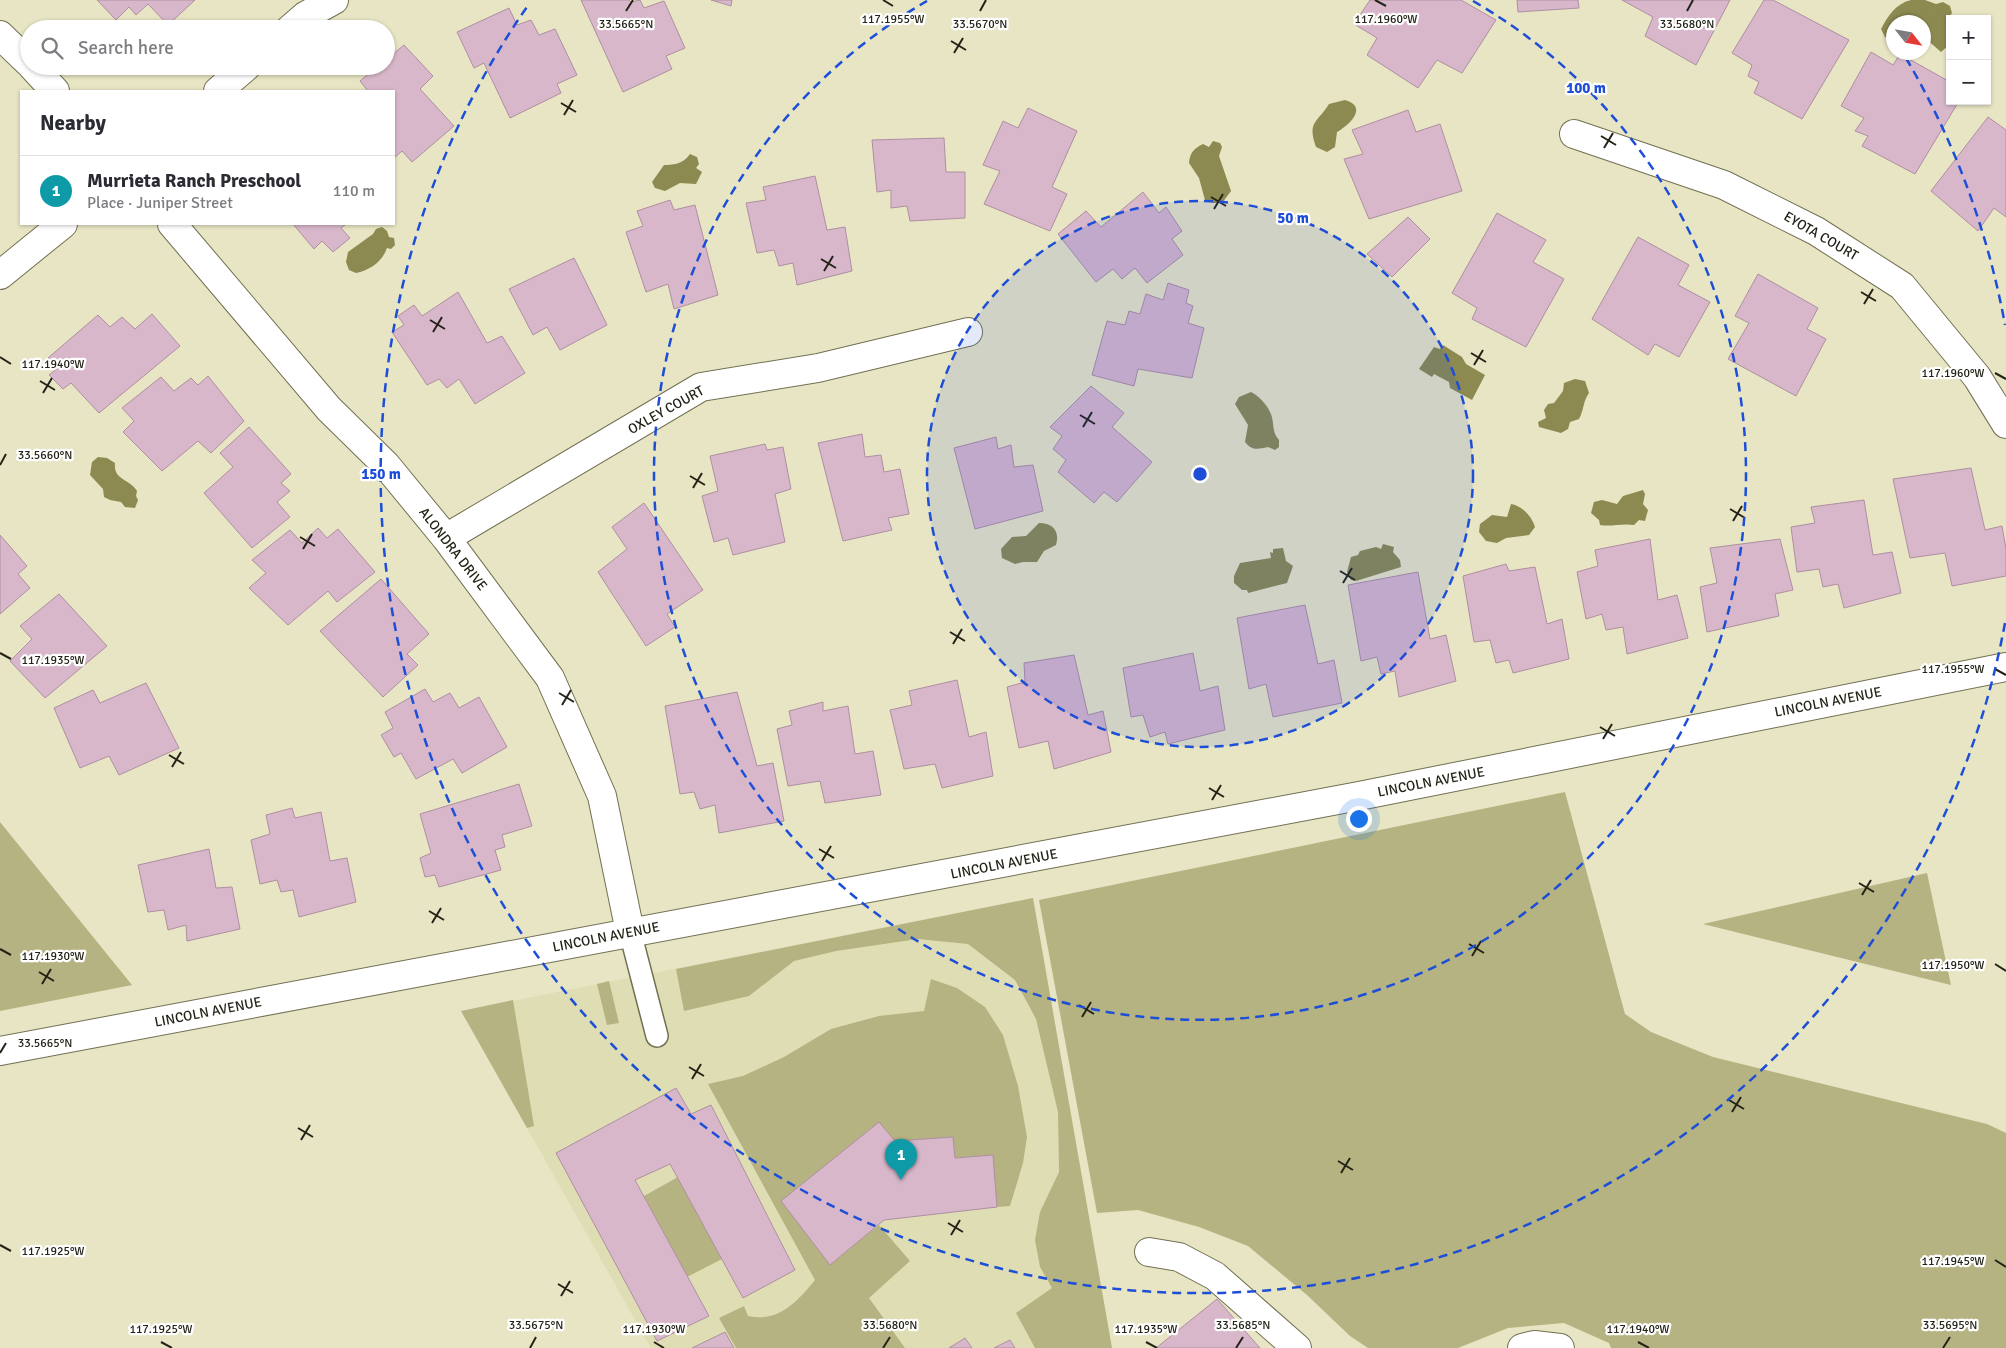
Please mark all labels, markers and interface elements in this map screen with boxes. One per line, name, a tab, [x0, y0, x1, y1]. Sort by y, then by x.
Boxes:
text: 117.1955°W	[861, 12, 925, 27]
text: 117.1960°W	[1354, 12, 1418, 27]
north arrow	[1886, 15, 1931, 60]
map controls	[1946, 15, 1991, 105]
button: +	[1946, 15, 1991, 60]
text: 33.5665°N	[599, 17, 653, 32]
text: 33.5670°N	[953, 17, 1007, 32]
text: 33.5680°N	[1660, 17, 1714, 32]
search box	[20, 20, 395, 75]
icon: search	[38, 34, 66, 62]
text: Search here	[78, 36, 174, 60]
button: −	[1946, 60, 1991, 105]
text: 100 m	[1566, 79, 1606, 97]
text: Nearby	[40, 110, 106, 136]
text: Murrieta Ranch Preschool	[87, 169, 301, 193]
text: 1	[52, 181, 60, 201]
text: 110 m	[333, 181, 375, 201]
text: Place · Juniper Street	[87, 193, 233, 213]
street label: EYOTA COURT	[1781, 208, 1861, 264]
text: 50 m	[1277, 209, 1309, 227]
text: 117.1940°W	[21, 357, 85, 372]
text: 117.1960°W	[1921, 366, 1985, 381]
street label: OXLEY COURT	[625, 382, 707, 438]
text: 33.5660°N	[18, 448, 72, 463]
text: 150 m	[361, 465, 401, 483]
centre of rings	[1191, 465, 1209, 483]
street label: ALONDRA DRIVE	[415, 504, 491, 594]
text: 117.1935°W	[21, 653, 85, 668]
text: 117.1955°W	[1921, 662, 1985, 677]
street label: LINCOLN AVENUE	[1773, 683, 1883, 721]
street label: LINCOLN AVENUE	[1376, 763, 1486, 801]
your location	[1346, 806, 1372, 832]
street label: LINCOLN AVENUE	[949, 845, 1059, 883]
street label: LINCOLN AVENUE	[551, 918, 661, 956]
text: 117.1930°W	[21, 949, 85, 964]
text: 117.1950°W	[1921, 958, 1985, 973]
street label: LINCOLN AVENUE	[153, 993, 263, 1031]
text: 33.5665°N	[18, 1036, 72, 1051]
pin: 1	[885, 1139, 917, 1180]
text: 117.1925°W	[21, 1244, 85, 1259]
text: 117.1945°W	[1921, 1254, 1985, 1269]
text: 33.5675°N	[509, 1318, 563, 1333]
text: 33.5680°N	[863, 1318, 917, 1333]
text: 33.5685°N	[1216, 1318, 1270, 1333]
text: 33.5695°N	[1923, 1318, 1977, 1333]
text: 117.1925°W	[129, 1322, 193, 1337]
text: 117.1930°W	[622, 1322, 686, 1337]
text: 117.1935°W	[1114, 1322, 1178, 1337]
text: 117.1940°W	[1606, 1322, 1670, 1337]

